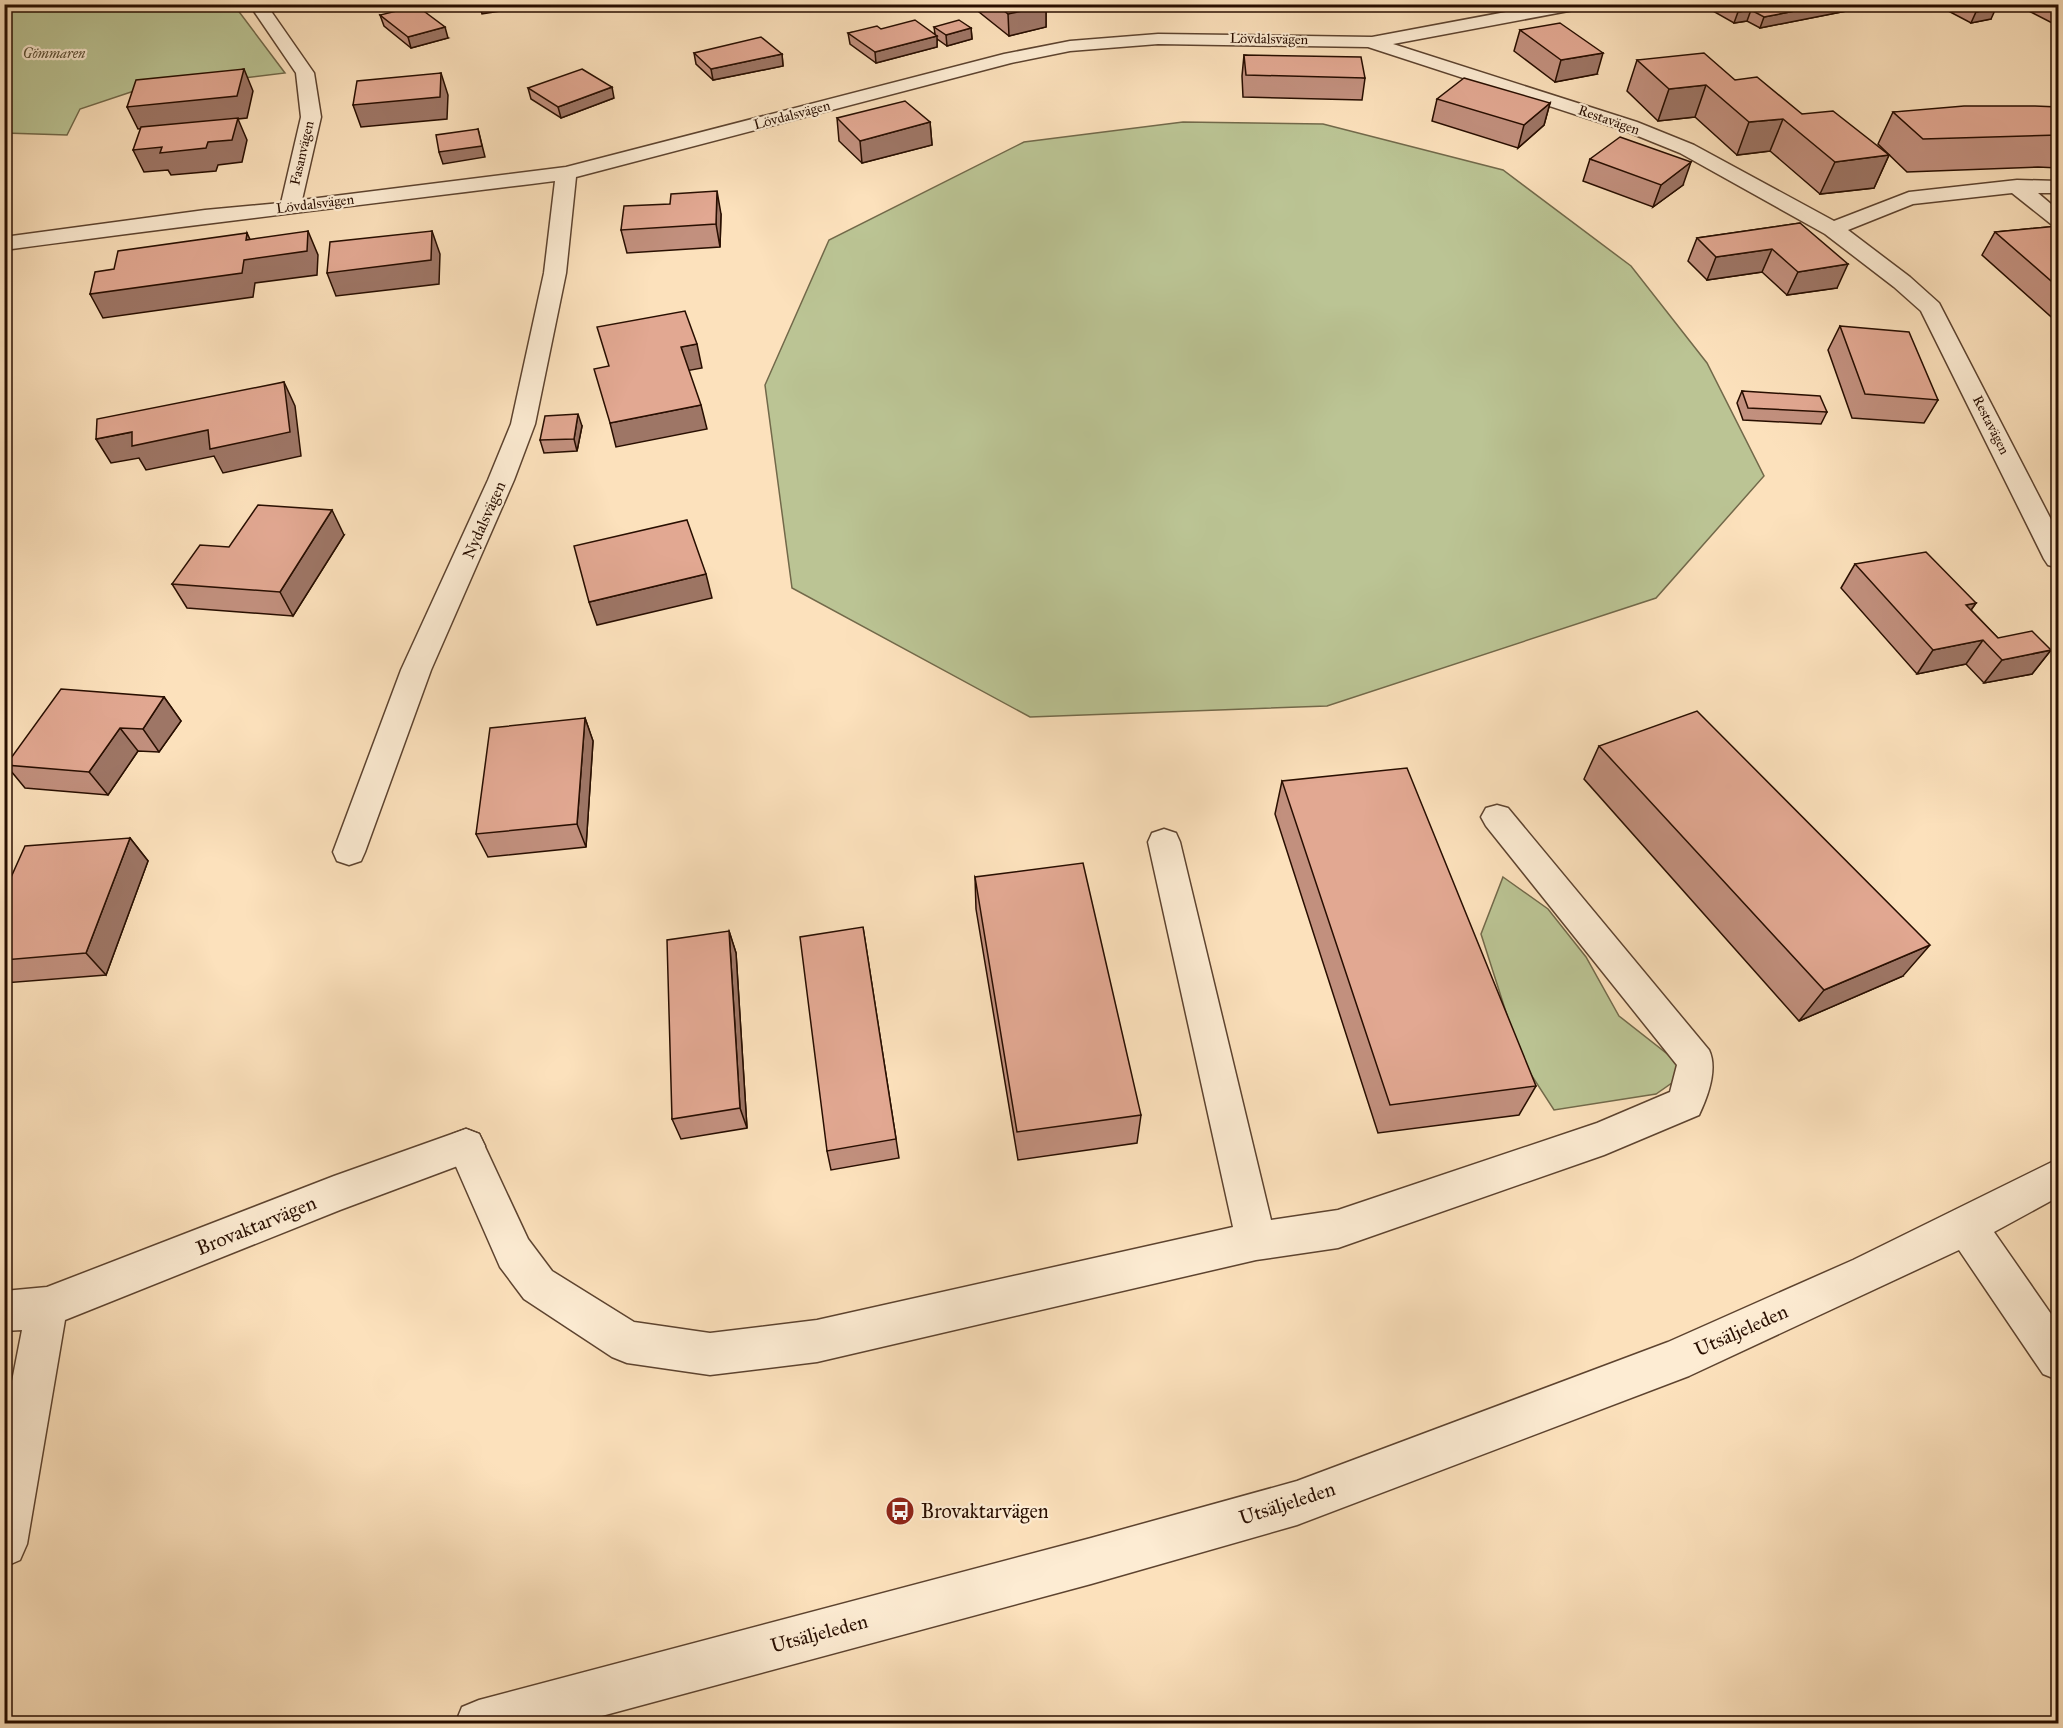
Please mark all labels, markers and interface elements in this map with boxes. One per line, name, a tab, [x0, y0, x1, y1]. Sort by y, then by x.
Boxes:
street label: Lövdalsvägen	[1230, 30, 1309, 48]
park label: Gömmaren	[23, 45, 86, 62]
street label: Lövdalsvägen	[752, 97, 832, 133]
street label: Restavägen	[1576, 102, 1642, 139]
street label: Fasanvägen	[286, 119, 318, 187]
street label: Lövdalsvägen	[275, 191, 355, 217]
street label: Restavägen	[1969, 393, 2013, 458]
street label: Nydalsvägen	[458, 478, 511, 562]
street label: Brovaktarvägen	[192, 1190, 320, 1261]
street label: Utsäljeleden	[1691, 1299, 1792, 1361]
street label: Utsäljeleden	[1236, 1476, 1338, 1530]
bus stop icon: Brovaktarvägen	[884, 1495, 916, 1527]
place label: Brovaktarvägen	[921, 1499, 1049, 1524]
street label: Utsäljeleden	[768, 1608, 870, 1657]

